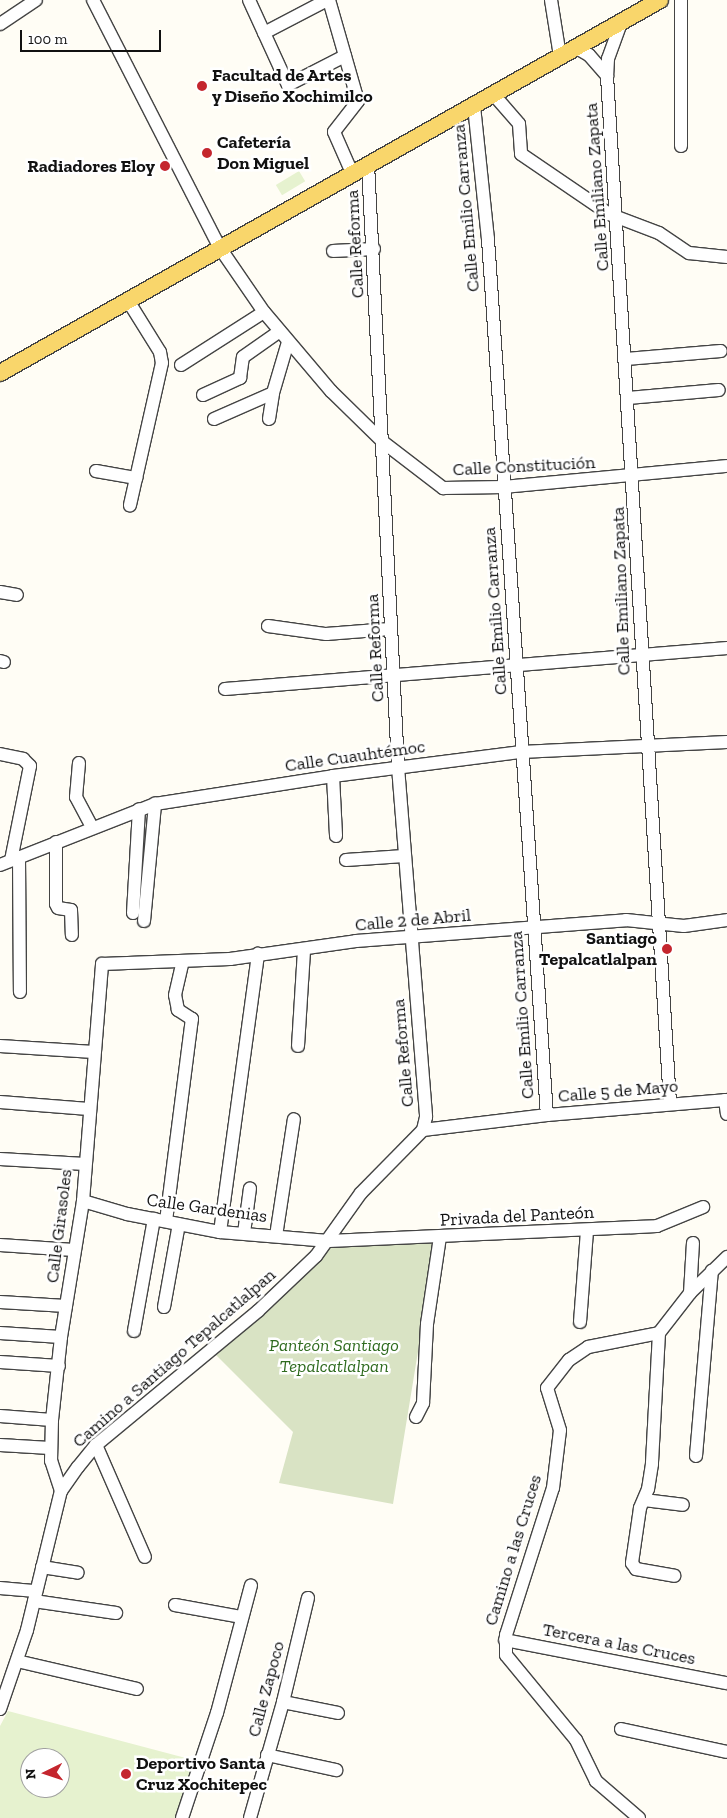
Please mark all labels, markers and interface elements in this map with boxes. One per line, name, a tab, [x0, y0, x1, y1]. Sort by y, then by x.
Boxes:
scale bar	[22, 20, 164, 52]
text: 100 m	[28, 30, 67, 48]
place label: Facultad de Artes y Diseño Xochimilco	[212, 65, 373, 108]
marker: Facultad de Artes y Diseño Xochimilco	[196, 80, 208, 92]
street label: Calle Emiliano Zapata	[580, 102, 614, 272]
street label: Calle Emilio Carranza	[448, 123, 484, 293]
place label: Cafetería Don Miguel	[217, 132, 309, 174]
marker: Cafetería Don Miguel	[201, 147, 213, 159]
place label: Radiadores Eloy	[27, 155, 155, 177]
marker: Radiadores Eloy	[159, 160, 171, 172]
street label: Calle Reforma	[341, 189, 369, 299]
street label: Calle Constitución	[452, 451, 596, 481]
street label: Calle Emiliano Zapata	[607, 506, 635, 676]
street label: Calle Emilio Carranza	[478, 526, 512, 696]
street label: Calle Reforma	[361, 593, 389, 703]
street label: Calle Cuauhtémoc	[284, 735, 426, 777]
street label: Calle 2 de Abril	[354, 904, 472, 936]
place label: Santiago Tepalcatlalpan	[539, 928, 657, 971]
street label: Calle Emilio Carranza	[505, 930, 539, 1100]
marker: Santiago Tepalcatlalpan	[661, 943, 673, 955]
street label: Calle Reforma	[388, 998, 418, 1108]
street label: Calle 5 de Mayo	[557, 1075, 679, 1107]
street label: Calle Girasoles	[41, 1168, 77, 1284]
street label: Calle Gardenias	[145, 1189, 269, 1227]
street label: Privada del Panteón	[439, 1201, 595, 1231]
street label: Camino a Santiago Tepalcatlalpan	[68, 1264, 280, 1452]
park label: Panteón Santiago Tepalcatlalpan	[269, 1335, 399, 1378]
street label: Camino a las Cruces	[480, 1472, 546, 1628]
street label: Tercera a las Cruces	[541, 1619, 697, 1669]
street label: Calle Zapoco	[243, 1639, 289, 1739]
north arrow	[20, 1748, 70, 1798]
place label: Deportivo Santa Cruz Xochitepec	[136, 1753, 267, 1796]
text: N	[22, 1768, 39, 1780]
marker: Deportivo Santa Cruz Xochitepec	[120, 1768, 132, 1780]

